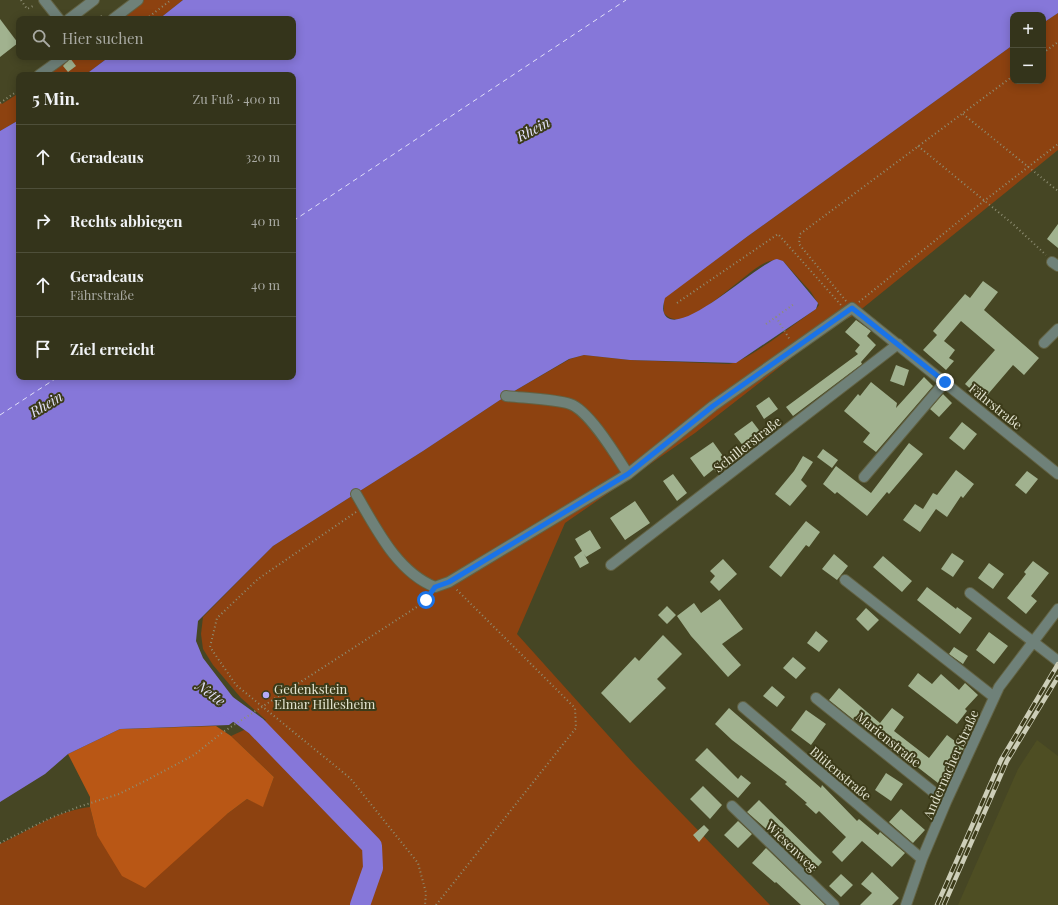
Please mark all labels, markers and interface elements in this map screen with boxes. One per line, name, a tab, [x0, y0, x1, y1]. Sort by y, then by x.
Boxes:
map controls	[1010, 12, 1046, 84]
button: +	[1010, 12, 1046, 48]
search box	[16, 16, 296, 60]
icon: search	[30, 27, 52, 49]
text: Hier suchen	[62, 28, 144, 48]
button: −	[1010, 48, 1046, 84]
text: 5 Min.	[32, 87, 80, 109]
text: Zu Fuß · 400 m	[193, 90, 280, 107]
water label: Rhein	[512, 112, 553, 146]
icon: ahead	[32, 146, 54, 168]
text: Geradeaus	[70, 147, 144, 167]
text: 320 m	[245, 148, 280, 165]
icon: right	[32, 210, 54, 232]
text: Rechts abbiegen	[70, 211, 183, 231]
text: 40 m	[251, 212, 280, 229]
text: Geradeaus	[70, 266, 144, 286]
icon: ahead	[32, 274, 54, 296]
text: 40 m	[251, 276, 280, 293]
text: Fährstraße	[70, 286, 134, 303]
icon: arrive	[32, 338, 54, 360]
text: Ziel erreicht	[70, 339, 155, 359]
route end	[936, 373, 954, 391]
street label: Fährstraße	[966, 379, 1027, 433]
water label: Rhein	[25, 387, 66, 422]
street label: Schillerstraße	[710, 412, 785, 476]
route start	[417, 591, 435, 609]
water label: Nette	[191, 675, 229, 710]
place label: Gedenkstein Elmar Hillesheim	[274, 680, 376, 712]
marker: Gedenkstein Elmar Hillesheim	[261, 690, 271, 700]
street label: Andernacher Straße	[918, 707, 982, 822]
street label: Marienstraße	[853, 708, 925, 771]
street label: Blütenstraße	[807, 742, 876, 804]
street label: Wiesenweg	[762, 817, 821, 875]

